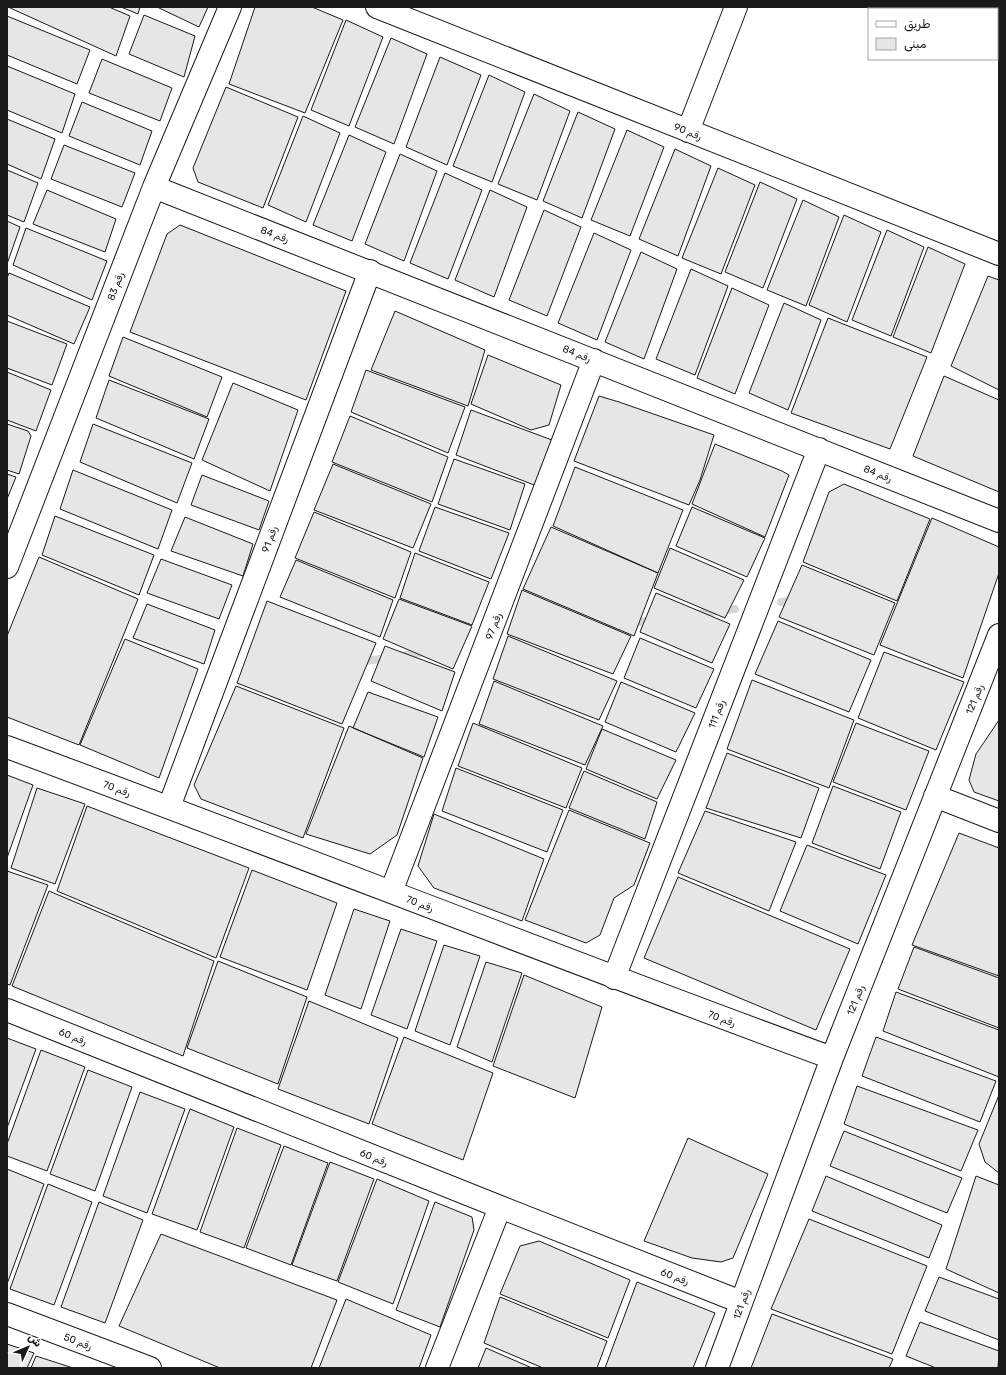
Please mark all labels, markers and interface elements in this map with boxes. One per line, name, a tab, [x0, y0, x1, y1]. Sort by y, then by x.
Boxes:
legend	[868, 8, 998, 60]
text: طريق	[904, 17, 930, 32]
text: مبنى	[904, 37, 927, 52]
street label: رقم 90	[672, 121, 703, 143]
street label: رقم 84	[259, 224, 291, 246]
street label: رقم 83	[105, 271, 127, 302]
street label: رقم 84	[561, 343, 593, 365]
street label: رقم 84	[862, 463, 894, 485]
street label: رقم 91	[260, 525, 280, 554]
street label: رقم 97	[483, 611, 505, 642]
street label: رقم 121	[963, 683, 986, 716]
street label: رقم 111	[706, 698, 728, 730]
street label: رقم 70	[101, 778, 132, 799]
street label: رقم 70	[404, 893, 435, 915]
street label: رقم 121	[845, 984, 867, 1017]
street label: رقم 70	[706, 1008, 737, 1029]
street label: رقم 60	[57, 1026, 88, 1048]
street label: رقم 60	[358, 1147, 389, 1169]
street label: رقم 60	[659, 1266, 691, 1288]
street label: رقم 121	[731, 1288, 753, 1321]
north arrow	[8, 1327, 48, 1367]
text: ش	[25, 1331, 44, 1350]
street label: رقم 50	[62, 1331, 93, 1353]

